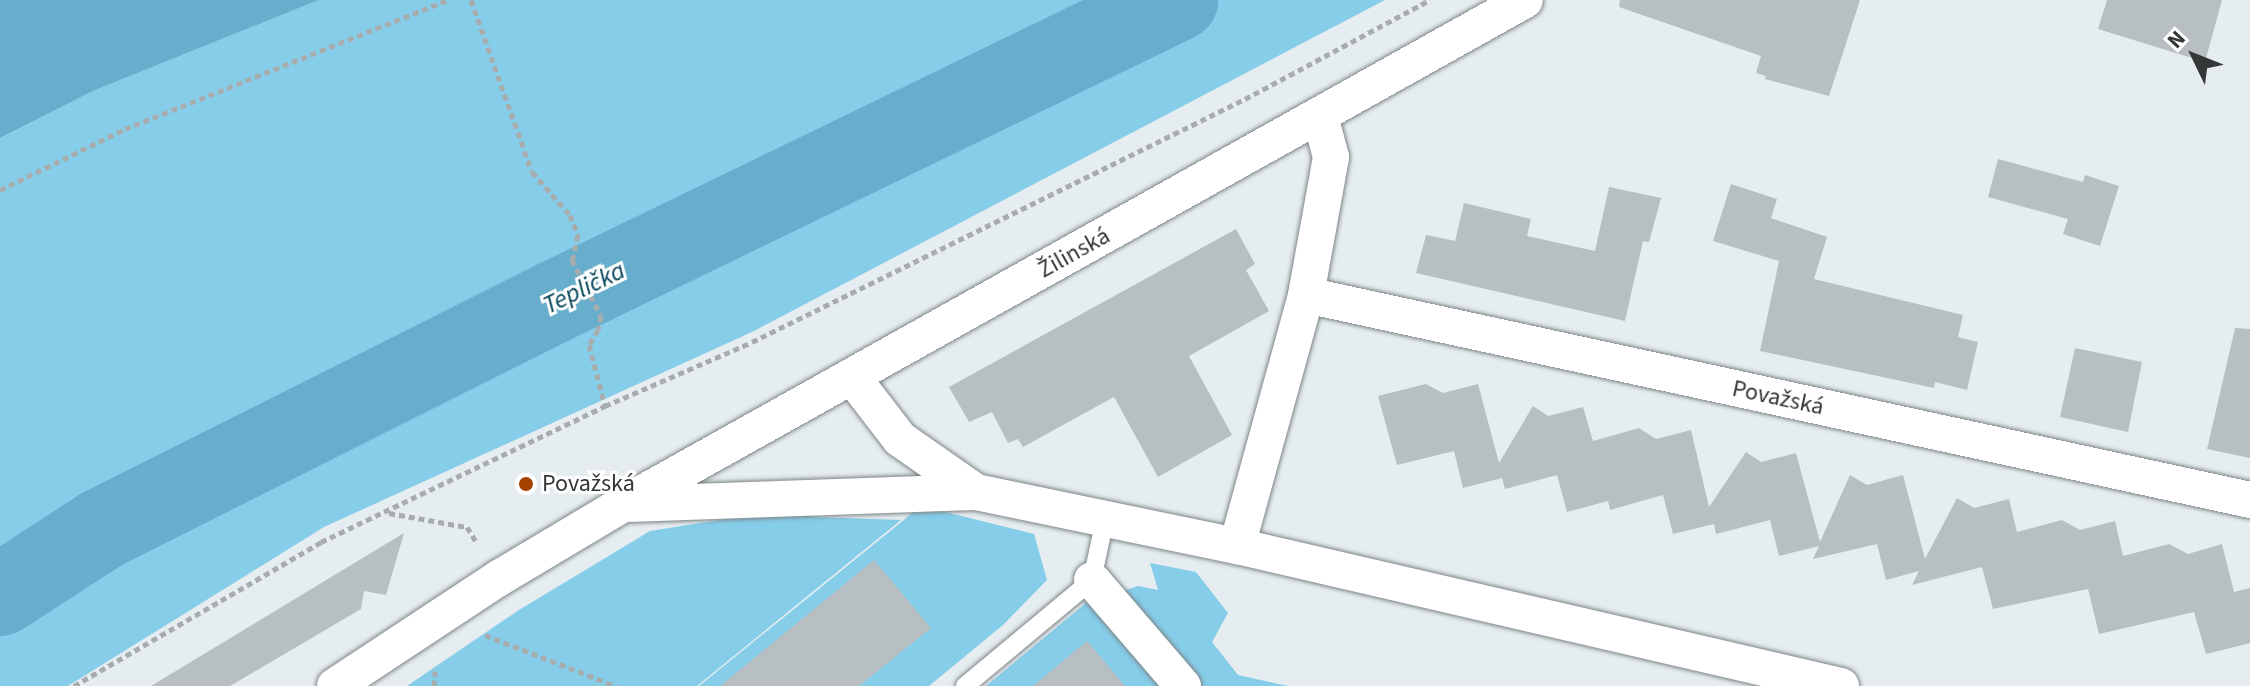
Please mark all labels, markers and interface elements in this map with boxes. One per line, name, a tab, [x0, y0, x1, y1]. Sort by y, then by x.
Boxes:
north arrow	[2154, 16, 2234, 96]
text: N	[2160, 23, 2193, 56]
street label: Žilinská	[1033, 222, 1115, 284]
water label: Teplička	[538, 255, 630, 321]
street label: Považská	[1730, 374, 1826, 422]
place label: Považská	[542, 470, 635, 498]
marker: Považská	[517, 475, 535, 493]

